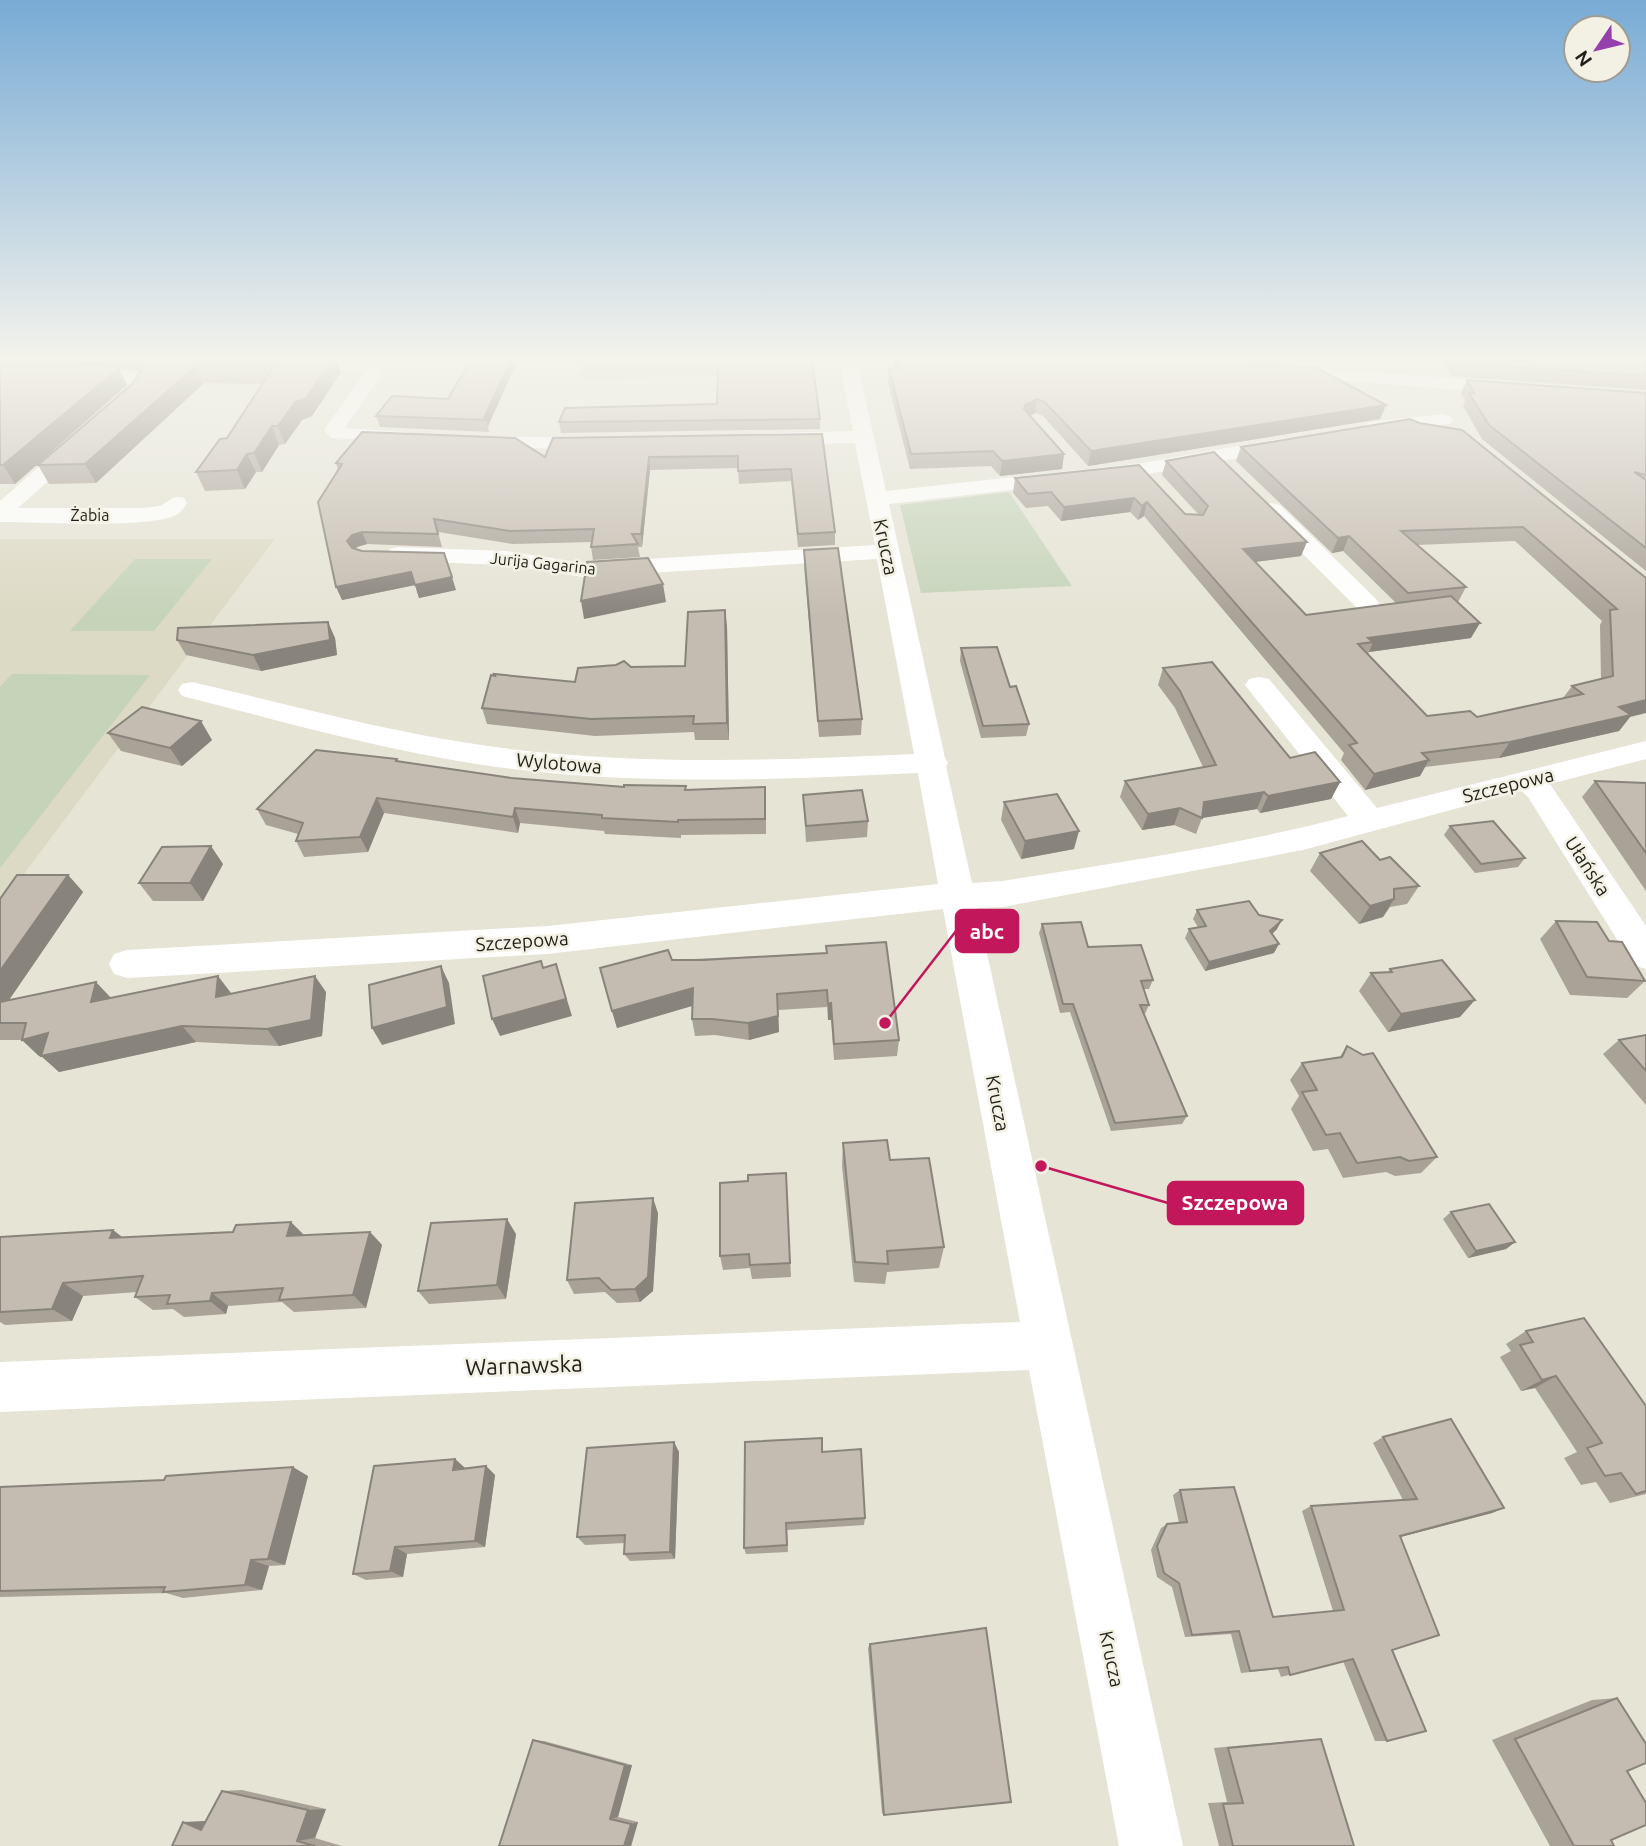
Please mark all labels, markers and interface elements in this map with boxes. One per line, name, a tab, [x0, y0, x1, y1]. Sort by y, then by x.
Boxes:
north arrow	[1562, 14, 1632, 84]
text: N	[1570, 47, 1596, 71]
street label: Żabia	[71, 506, 109, 524]
street label: Krucza	[869, 517, 903, 577]
street label: Jurija Gagarina	[489, 548, 597, 578]
street label: Wylotowa	[515, 748, 603, 778]
street label: Szczepowa	[1460, 763, 1556, 807]
street label: Ułańska	[1561, 832, 1615, 900]
callout: abc	[956, 910, 1018, 952]
text: abc	[970, 919, 1004, 943]
street label: Szczepowa	[475, 927, 569, 955]
street label: Krucza	[982, 1073, 1014, 1133]
callout: Szczepowa	[1168, 1182, 1303, 1224]
text: Szczepowa	[1181, 1190, 1289, 1214]
street label: Warnawska	[465, 1350, 583, 1380]
street label: Krucza	[1095, 1629, 1129, 1689]

